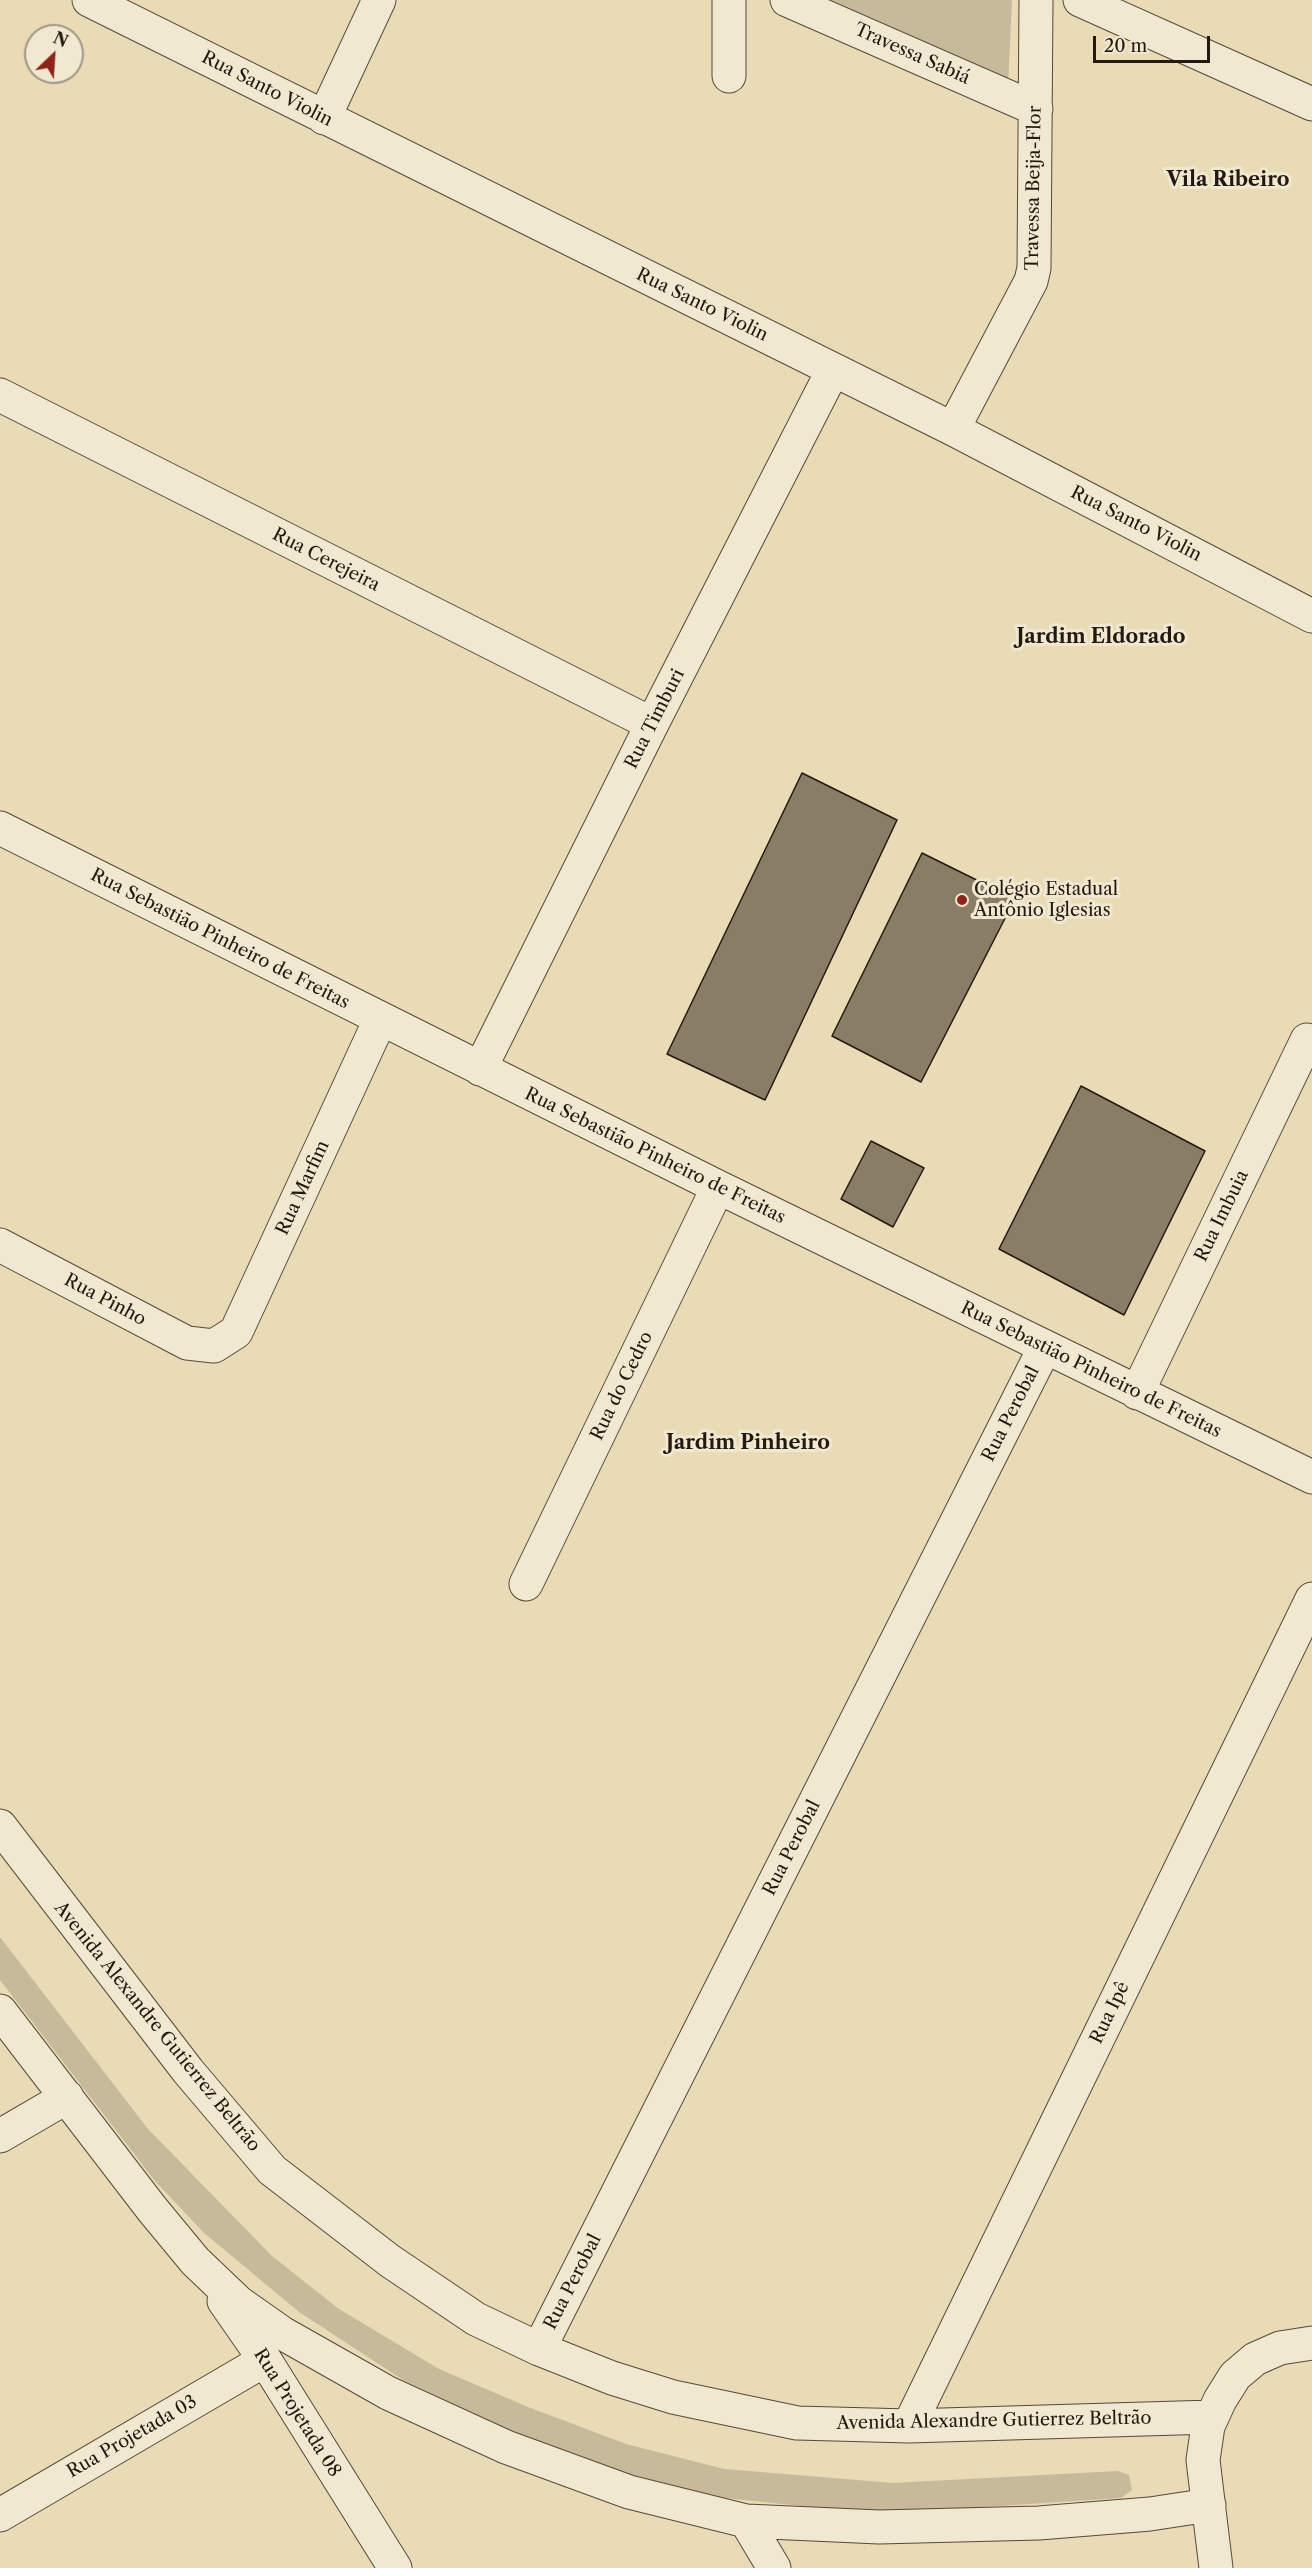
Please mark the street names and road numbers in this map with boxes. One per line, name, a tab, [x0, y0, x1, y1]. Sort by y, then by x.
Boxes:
street label: Travessa Sabiá	[851, 19, 973, 89]
street label: Rua Santo Violin	[198, 47, 336, 131]
street label: Travessa Beija-Flor	[1022, 106, 1046, 270]
street label: Rua Santo Violin	[633, 264, 771, 346]
street label: Rua Santo Violin	[1067, 482, 1205, 566]
street label: Rua Cerejeira	[269, 524, 383, 596]
street label: Rua Timburi	[621, 666, 689, 772]
street label: Rua Sebastião Pinheiro de Freitas	[87, 864, 353, 1014]
street label: Rua Sebastião Pinheiro de Freitas	[521, 1083, 789, 1229]
street label: Rua Marfim	[272, 1137, 334, 1239]
street label: Rua Imbuia	[1191, 1167, 1253, 1265]
street label: Rua Pinho	[60, 1269, 150, 1331]
street label: Rua Sebastião Pinheiro de Freitas	[957, 1297, 1225, 1443]
street label: Rua do Cedro	[586, 1328, 658, 1444]
street label: Rua Perobal	[978, 1363, 1044, 1465]
street label: Rua Perobal	[759, 1797, 825, 1899]
street label: Avenida Alexandre Gutierrez Beltrão	[49, 1898, 265, 2156]
street label: Rua Ipê	[1086, 1978, 1134, 2048]
street label: Rua Perobal	[540, 2231, 606, 2333]
street label: Rua Projetada 08	[249, 2345, 345, 2481]
street label: Rua Projetada 03	[63, 2391, 201, 2483]
street label: Avenida Alexandre Gutierrez Beltrão	[836, 2407, 1152, 2435]

